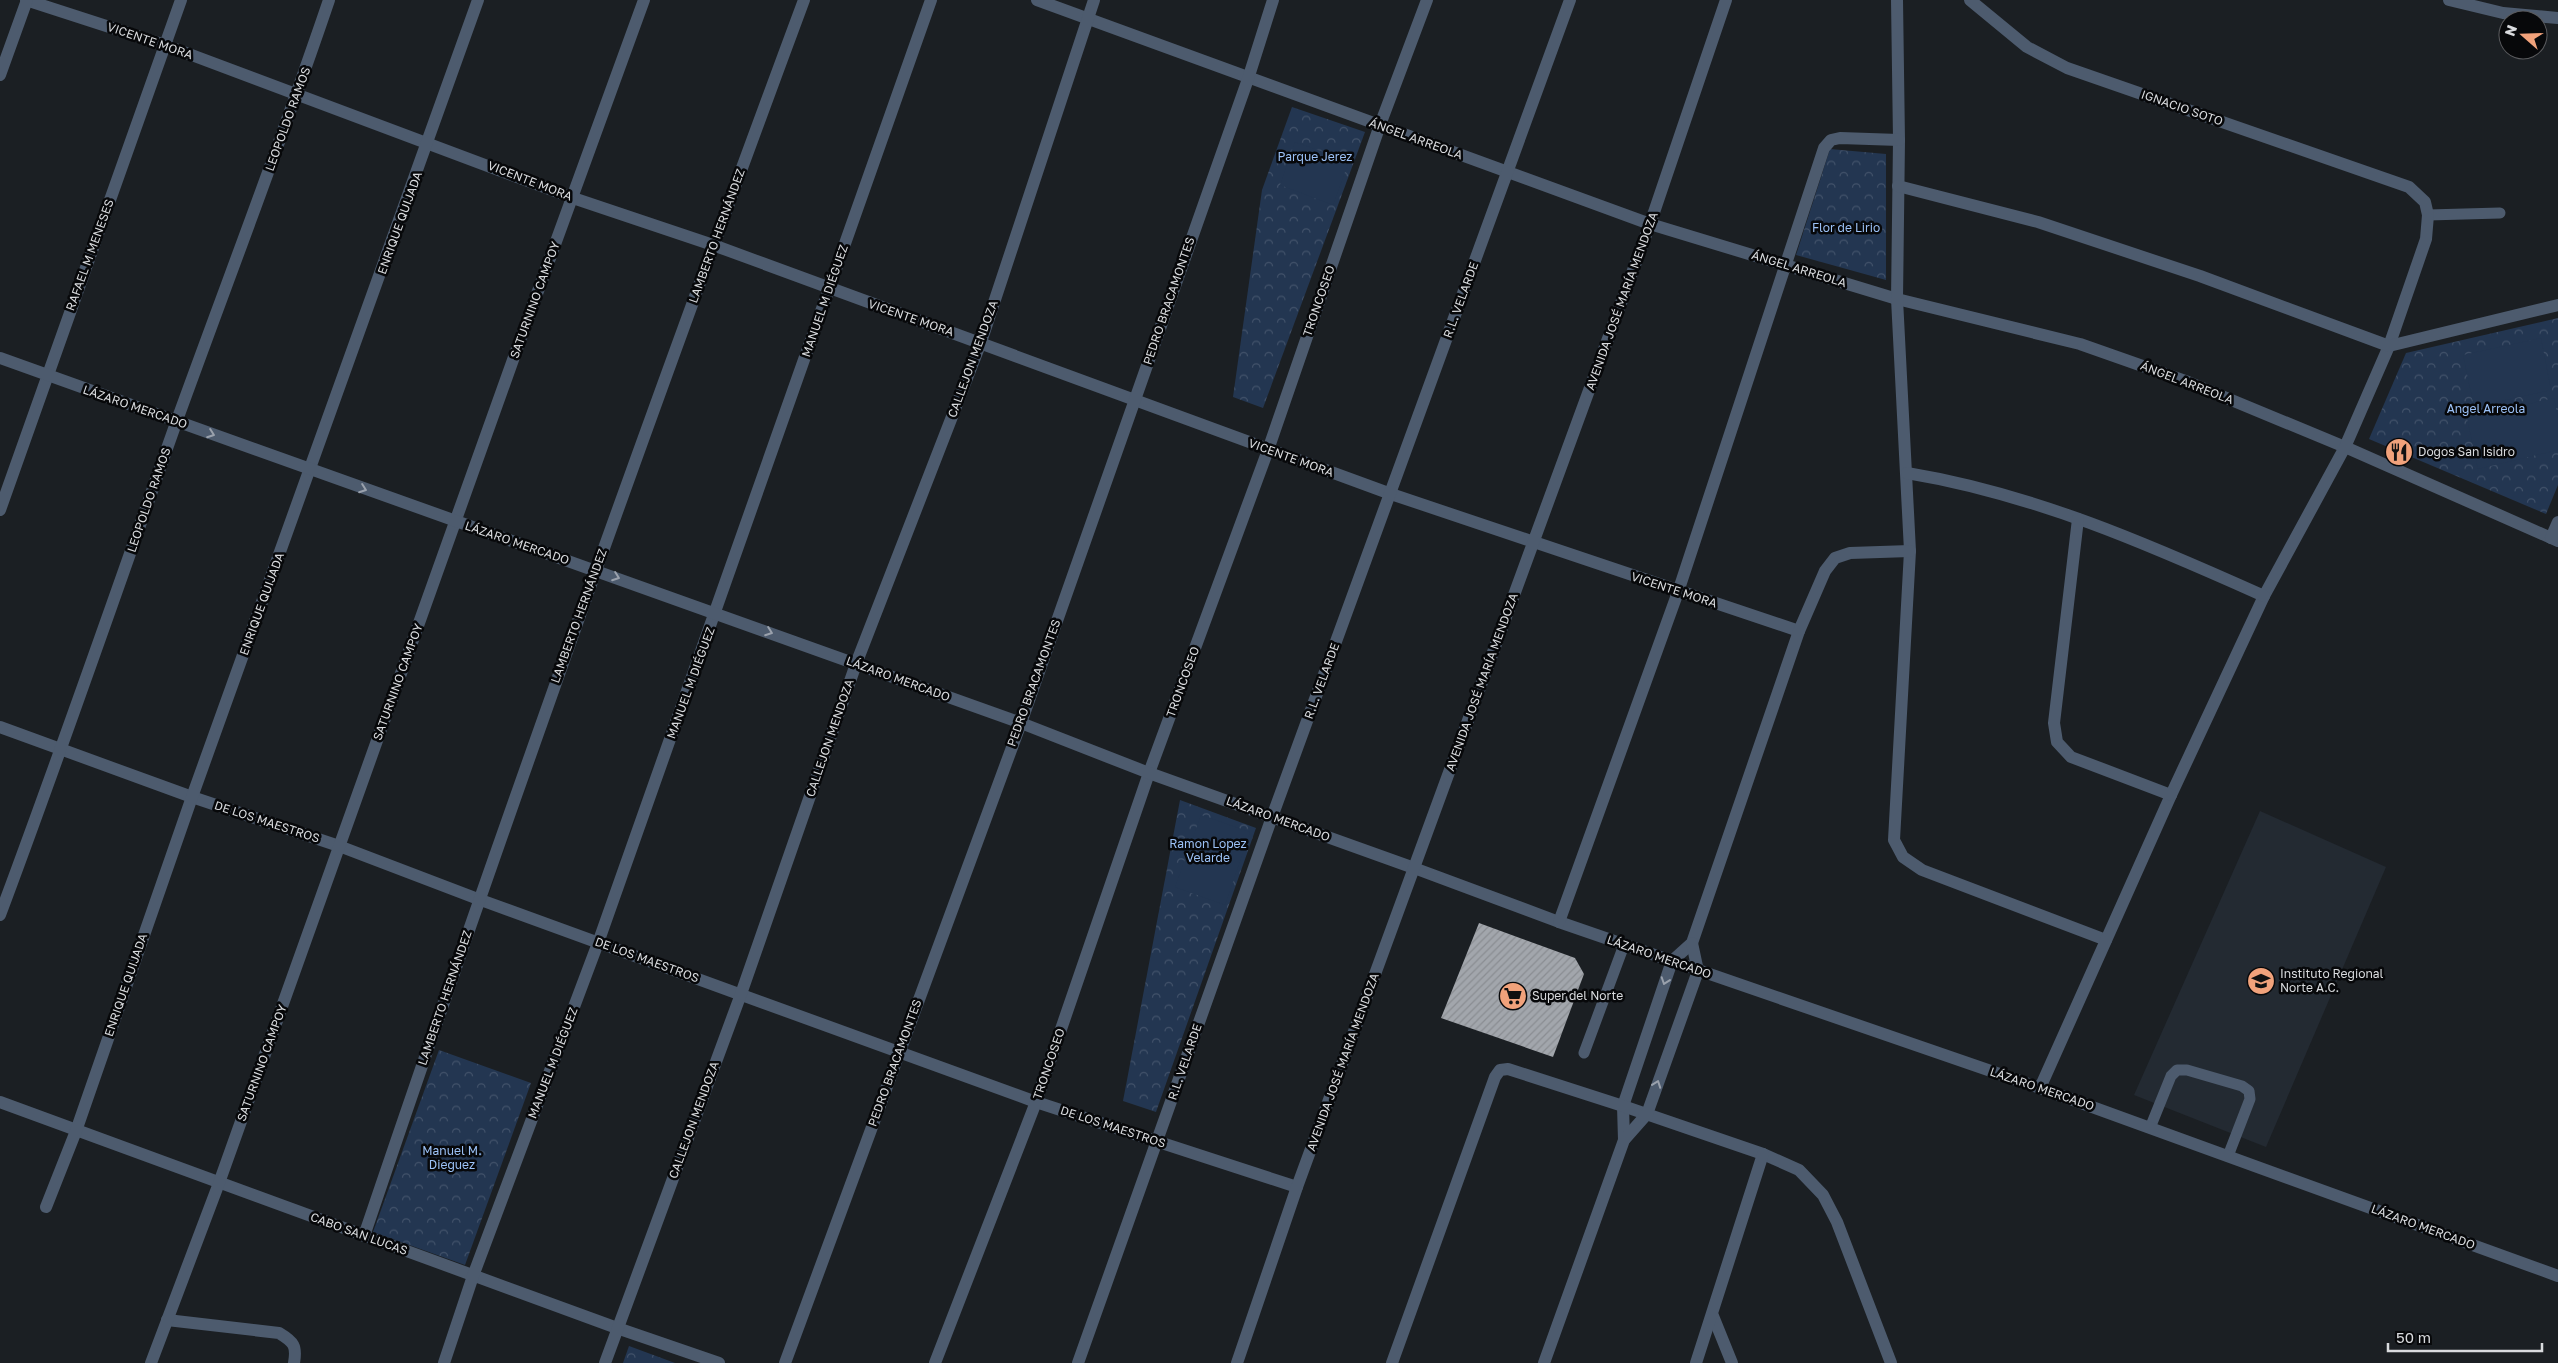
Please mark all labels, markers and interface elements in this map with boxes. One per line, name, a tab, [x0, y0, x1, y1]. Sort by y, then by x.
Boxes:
north arrow	[2498, 10, 2548, 60]
street label: VICENTE MORA	[105, 19, 195, 62]
text: N	[2501, 22, 2520, 38]
street label: LEOPOLDO RAMOS	[262, 64, 313, 173]
street label: IGNACIO SOTO	[2139, 87, 2225, 129]
street label: ÁNGEL ARREOLA	[1367, 115, 1465, 162]
park label: Parque Jerez	[1278, 149, 1352, 164]
street label: VICENTE MORA	[486, 157, 575, 204]
street label: LAMBERTO HERNÁNDEZ	[685, 167, 748, 305]
street label: ENRIQUE QUIJADA	[374, 169, 425, 276]
street label: RAFAEL M MENESES	[62, 197, 117, 313]
street label: AVENIDA JOSÉ MARÍA MENDOZA	[1582, 210, 1661, 392]
park label: Flor de Lirio	[1812, 220, 1880, 235]
street label: PEDRO BRACAMONTES	[1140, 235, 1198, 367]
street label: SATURNINO CAMPOY	[506, 239, 563, 360]
street label: MANUEL M DIÉGUEZ	[798, 243, 851, 359]
street label: ÁNGEL ARREOLA	[1750, 247, 1848, 290]
street label: R.L. VELARDE	[1440, 260, 1481, 340]
street label: TRONCOSEO	[1299, 263, 1338, 338]
street label: VICENTE MORA	[866, 296, 956, 339]
street label: CALLEJON MENDOZA	[944, 298, 1001, 420]
street label: ÁNGEL ARREOLA	[2138, 358, 2236, 407]
street label: LÁZARO MERCADO	[81, 382, 190, 431]
park label: Angel Arreola	[2447, 401, 2525, 416]
one-way arrow	[206, 428, 214, 438]
street label: VICENTE MORA	[1247, 435, 1336, 480]
restaurant icon: Dogos San Isidro	[2384, 437, 2414, 467]
place label: Dogos San Isidro	[2418, 444, 2515, 459]
street label: LEOPOLDO RAMOS	[124, 445, 174, 554]
one-way arrow	[359, 483, 367, 493]
street label: LÁZARO MERCADO	[463, 518, 572, 567]
street label: LAMBERTO HERNÁNDEZ	[547, 547, 610, 685]
street label: ENRIQUE QUIJADA	[236, 550, 287, 657]
street label: VICENTE MORA	[1629, 569, 1719, 610]
one-way arrow	[611, 571, 620, 581]
street label: AVENIDA JOSÉ MARÍA MENDOZA	[1442, 591, 1521, 773]
street label: PEDRO BRACAMONTES	[1004, 617, 1064, 749]
street label: SATURNINO CAMPOY	[369, 621, 426, 742]
street label: MANUEL M DIÉGUEZ	[663, 625, 718, 741]
one-way arrow	[764, 626, 773, 636]
street label: R.L. VELARDE	[1301, 641, 1342, 721]
street label: TRONCOSEO	[1163, 644, 1202, 719]
street label: LÁZARO MERCADO	[844, 653, 952, 704]
street label: CALLEJON MENDOZA	[802, 677, 857, 799]
street label: LÁZARO MERCADO	[1224, 793, 1332, 844]
street label: DE LOS MAESTROS	[213, 797, 322, 846]
park label: Ramon Lopez Velarde	[1169, 836, 1247, 865]
street label: LAMBERTO HERNÁNDEZ	[414, 928, 475, 1067]
street label: ENRIQUE QUIJADA	[101, 931, 150, 1038]
street label: LÁZARO MERCADO	[1605, 932, 1714, 981]
street label: DE LOS MAESTROS	[593, 934, 702, 986]
school or university icon: Instituto Regional Norte A.C.	[2246, 966, 2276, 996]
place label: Instituto Regional Norte A.C.	[2280, 966, 2384, 995]
street label: AVENIDA JOSÉ MARÍA MENDOZA	[1303, 971, 1382, 1153]
one-way arrow	[1661, 977, 1671, 985]
supermarket icon: Super del Norte	[1498, 981, 1528, 1011]
place label: Super del Norte	[1532, 988, 1623, 1003]
street label: PEDRO BRACAMONTES	[865, 997, 925, 1129]
street label: SATURNINO CAMPOY	[233, 1002, 290, 1123]
street label: MANUEL M DIÉGUEZ	[524, 1005, 581, 1121]
street label: R.L. VELARDE	[1164, 1022, 1205, 1102]
street label: TRONCOSEO	[1029, 1026, 1068, 1101]
street label: CALLEJON MENDOZA	[665, 1059, 722, 1181]
street label: LÁZARO MERCADO	[1988, 1064, 2097, 1113]
one-way arrow	[1651, 1080, 1661, 1089]
street label: DE LOS MAESTROS	[1059, 1102, 1168, 1151]
park label: Manuel M. Dieguez	[422, 1143, 482, 1172]
street label: LÁZARO MERCADO	[2369, 1201, 2477, 1252]
street label: CABO SAN LUCAS	[309, 1209, 410, 1258]
scale bar	[2388, 1320, 2542, 1352]
text: 50 m	[2396, 1328, 2431, 1346]

